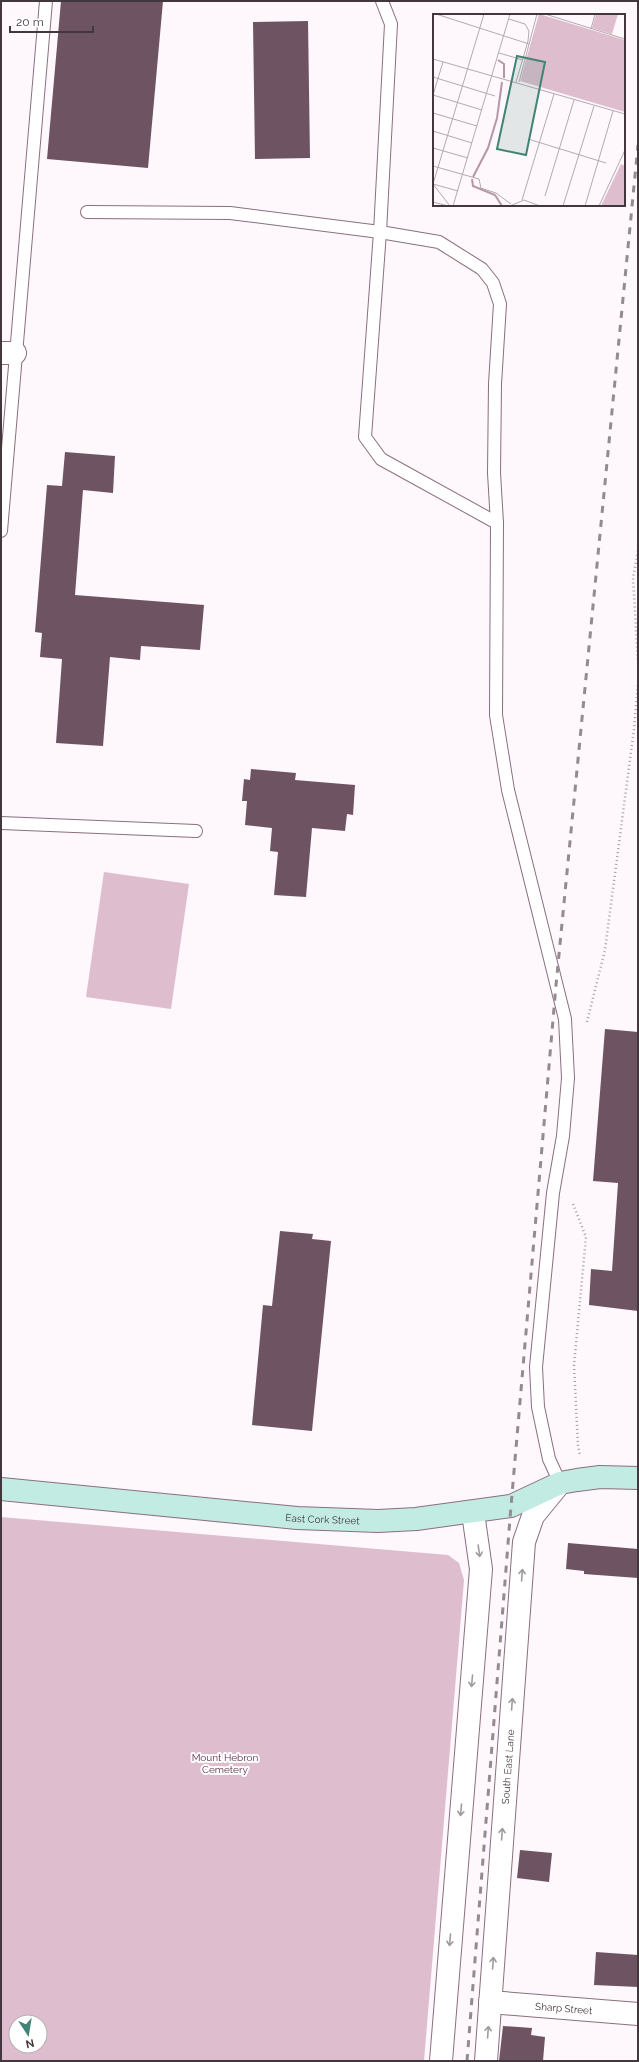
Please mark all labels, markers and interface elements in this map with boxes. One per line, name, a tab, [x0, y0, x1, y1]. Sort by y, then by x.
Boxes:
scale bar	[10, 8, 93, 34]
inset map	[433, 14, 625, 206]
text: 20 m	[16, 15, 44, 29]
street label: East Cork Street	[285, 1512, 360, 1526]
one-way arrow	[475, 1544, 483, 1557]
one-way arrow	[518, 1568, 525, 1581]
one-way arrow	[468, 1674, 475, 1687]
one-way arrow	[509, 1698, 516, 1711]
street label: South East Lane	[500, 1729, 516, 1805]
park label: Mount Hebron Cemetery	[192, 1752, 259, 1775]
one-way arrow	[458, 1803, 465, 1816]
one-way arrow	[499, 1828, 506, 1841]
one-way arrow	[447, 1933, 454, 1946]
one-way arrow	[489, 1957, 496, 1970]
street label: Sharp Street	[535, 2001, 593, 2016]
north arrow	[8, 2014, 48, 2054]
one-way arrow	[484, 2026, 491, 2039]
text: N	[25, 2036, 35, 2051]

